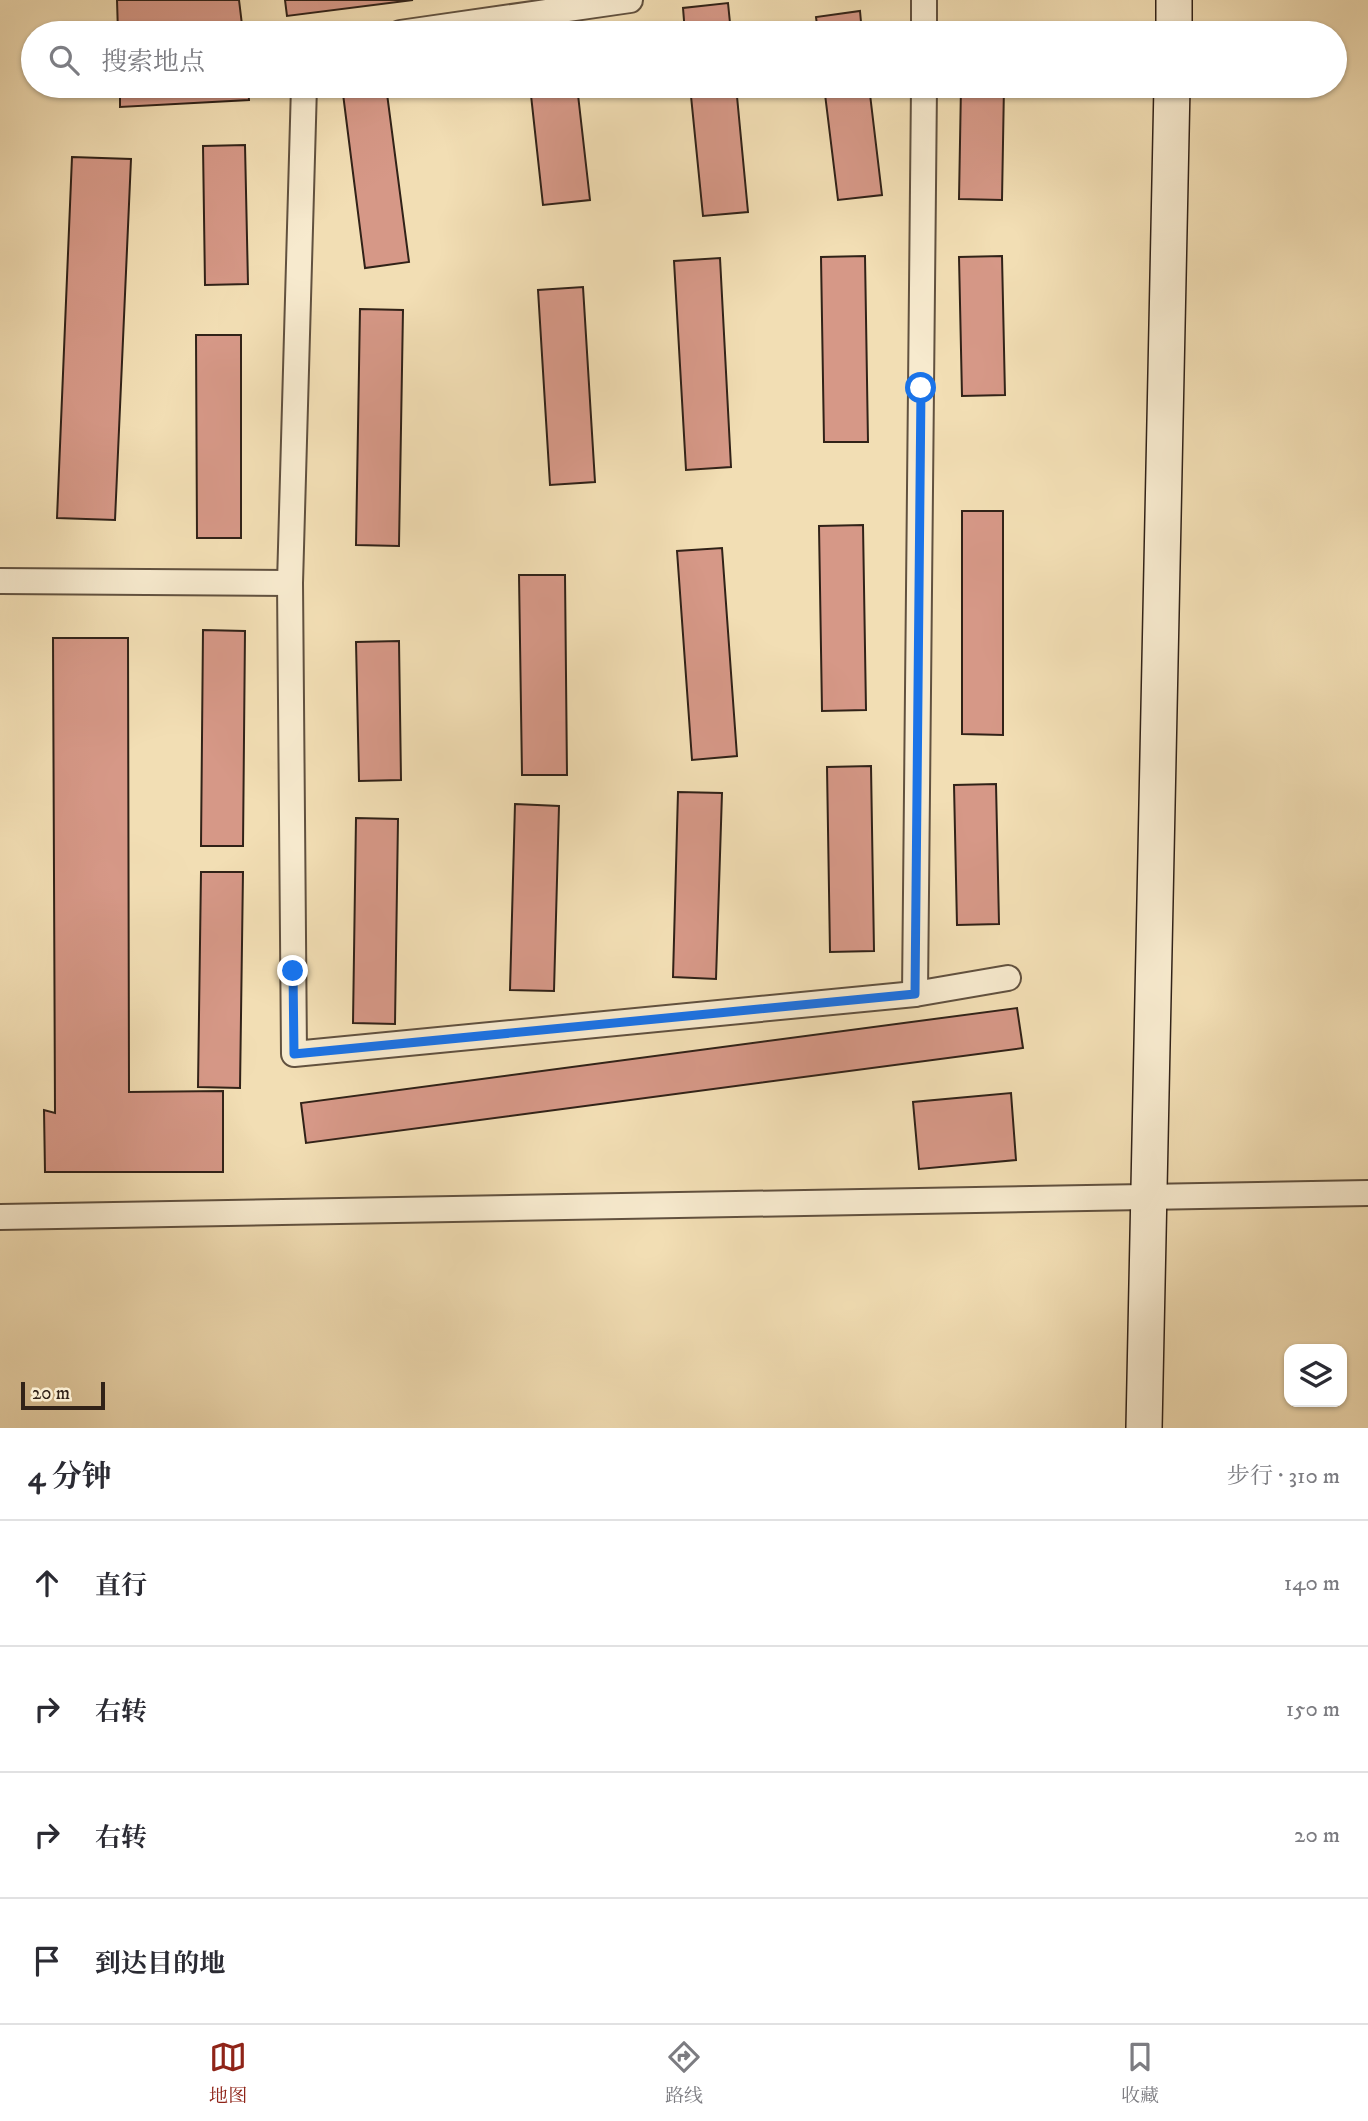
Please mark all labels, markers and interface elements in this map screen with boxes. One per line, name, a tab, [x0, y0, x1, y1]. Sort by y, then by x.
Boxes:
search box	[21, 21, 1347, 98]
icon: search	[45, 41, 83, 79]
text: 搜索地点	[101, 46, 205, 79]
route start	[905, 372, 936, 403]
route end	[277, 955, 308, 986]
map controls	[1284, 1344, 1347, 1407]
button: layers	[1284, 1344, 1347, 1407]
scale bar	[21, 1379, 105, 1411]
text: 20 m	[32, 1382, 70, 1405]
text: 4 分钟	[28, 1459, 112, 1496]
text: 步行 · 310 m	[1227, 1462, 1340, 1491]
icon: ahead	[28, 1564, 66, 1602]
text: 140 m	[1284, 1569, 1340, 1598]
text: 直行	[95, 1570, 147, 1603]
icon: right	[28, 1690, 66, 1728]
text: 150 m	[1286, 1695, 1340, 1724]
text: 右转	[95, 1696, 147, 1729]
icon: right	[28, 1816, 66, 1854]
text: 20 m	[1294, 1821, 1340, 1850]
text: 右转	[95, 1822, 147, 1855]
icon: arrive	[28, 1942, 66, 1980]
text: 到达目的地	[95, 1948, 225, 1981]
tab: 地图	[209, 2038, 247, 2108]
tab: 路线	[665, 2038, 703, 2108]
tab: 收藏	[1121, 2038, 1159, 2108]

